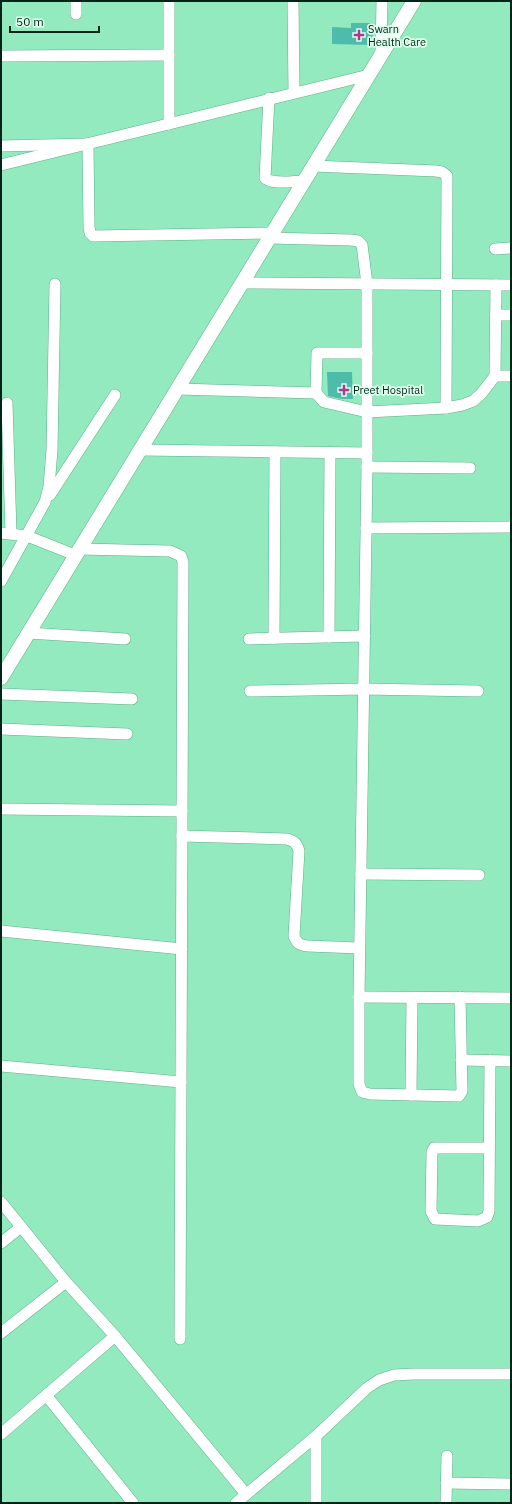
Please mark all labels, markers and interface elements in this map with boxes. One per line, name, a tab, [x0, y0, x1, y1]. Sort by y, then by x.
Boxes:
scale bar	[10, 8, 99, 34]
text: 50 m	[16, 14, 44, 29]
place label: Swarn Health Care	[368, 22, 426, 49]
marker: Swarn Health Care	[353, 29, 365, 41]
place label: Preet Hospital	[353, 383, 423, 397]
marker: Preet Hospital	[338, 384, 350, 396]

